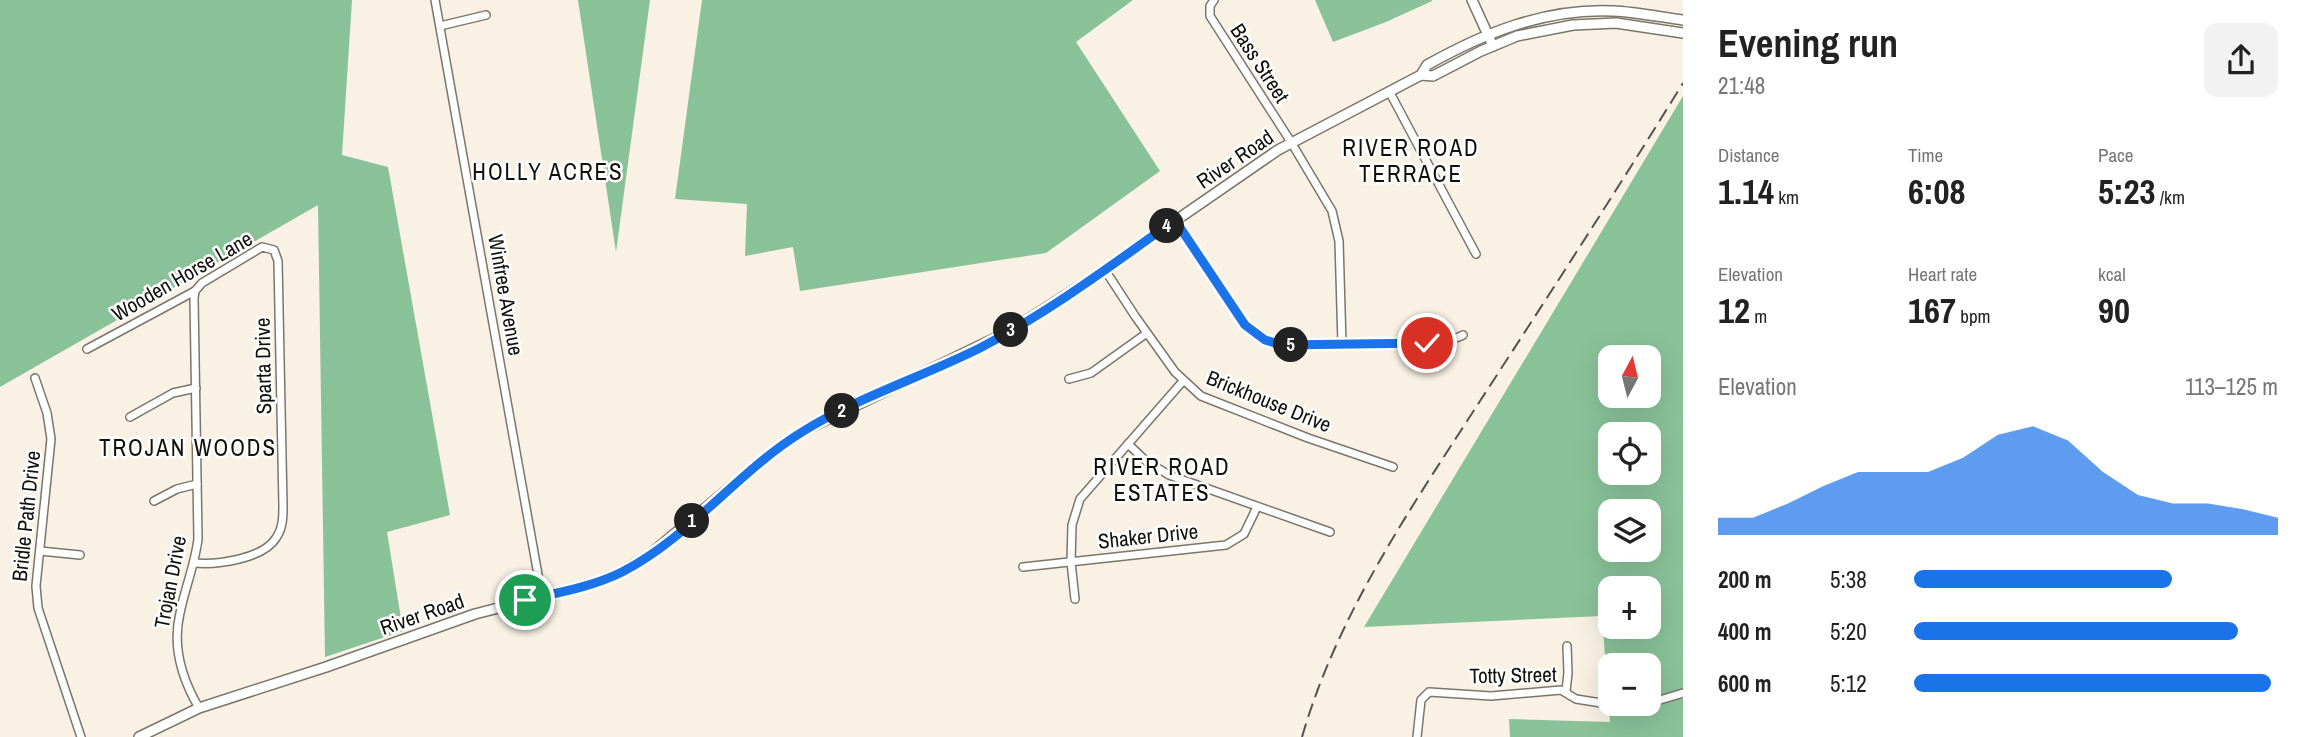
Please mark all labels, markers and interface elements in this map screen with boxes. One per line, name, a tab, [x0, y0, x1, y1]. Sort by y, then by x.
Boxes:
street label: Bass Street	[1224, 18, 1297, 108]
text: Evening run	[1718, 18, 1898, 69]
button: share	[2204, 23, 2278, 97]
text: 21:48	[1718, 70, 1765, 101]
street label: River Road	[1191, 123, 1279, 195]
district label: RIVER ROAD TERRACE	[1342, 132, 1480, 189]
text: Distance	[1718, 142, 1779, 168]
text: Time	[1908, 142, 1943, 168]
text: Pace	[2098, 142, 2134, 168]
district label: HOLLY ACRES	[472, 156, 624, 187]
text: 1.14	[1718, 168, 1774, 215]
text: 6:08	[1908, 168, 1965, 215]
text: 5:23	[2098, 168, 2155, 215]
text: km	[1774, 184, 1799, 210]
text: /km	[2155, 184, 2185, 210]
pin: 4	[1150, 208, 1184, 244]
text: 4	[1162, 212, 1171, 238]
street label: Wooden Horse Lane	[106, 224, 258, 328]
street label: Winfree Avenue	[481, 232, 531, 358]
text: Elevation	[1718, 261, 1783, 287]
text: Heart rate	[1908, 261, 1977, 287]
text: kcal	[2098, 261, 2126, 287]
text: 12	[1718, 287, 1750, 334]
text: 167	[1908, 287, 1956, 334]
text: 90	[2098, 287, 2130, 334]
text: m	[1750, 303, 1767, 329]
text: bpm	[1956, 303, 1991, 329]
pin: 3	[993, 312, 1028, 348]
pin	[1397, 313, 1457, 373]
text: 3	[1006, 316, 1015, 342]
street label: Sparta Drive	[248, 317, 278, 415]
icon: check	[1408, 324, 1446, 362]
pin: 5	[1274, 328, 1308, 362]
text: 5	[1286, 331, 1295, 357]
north arrow	[1598, 345, 1661, 408]
map controls	[1598, 345, 1661, 716]
street label: Brickhouse Drive	[1202, 363, 1336, 439]
text: Elevation	[1718, 371, 1797, 402]
text: 113–125 m	[2185, 371, 2278, 402]
pin: 2	[824, 394, 860, 428]
text: 2	[837, 397, 846, 423]
button: locate	[1598, 422, 1661, 485]
district label: TROJAN WOODS	[99, 432, 277, 463]
street label: Bridle Path Drive	[5, 449, 47, 583]
district label: RIVER ROAD ESTATES	[1093, 451, 1231, 508]
button: layers	[1598, 499, 1661, 562]
pin: 1	[674, 504, 710, 538]
text: 1	[687, 507, 696, 533]
street label: Shaker Drive	[1097, 516, 1199, 556]
street label: Trojan Drive	[147, 533, 193, 631]
text: 200 m	[1718, 564, 1771, 595]
text: 5:38	[1830, 564, 1867, 595]
pin	[495, 570, 555, 630]
button: +	[1598, 576, 1661, 639]
icon: arrive	[506, 581, 544, 619]
street label: River Road	[376, 586, 468, 642]
text: 400 m	[1718, 616, 1771, 647]
text: 5:20	[1830, 616, 1867, 647]
button: −	[1598, 653, 1661, 716]
street label: Totty Street	[1469, 660, 1557, 690]
text: 600 m	[1718, 668, 1771, 699]
text: 5:12	[1830, 668, 1867, 699]

